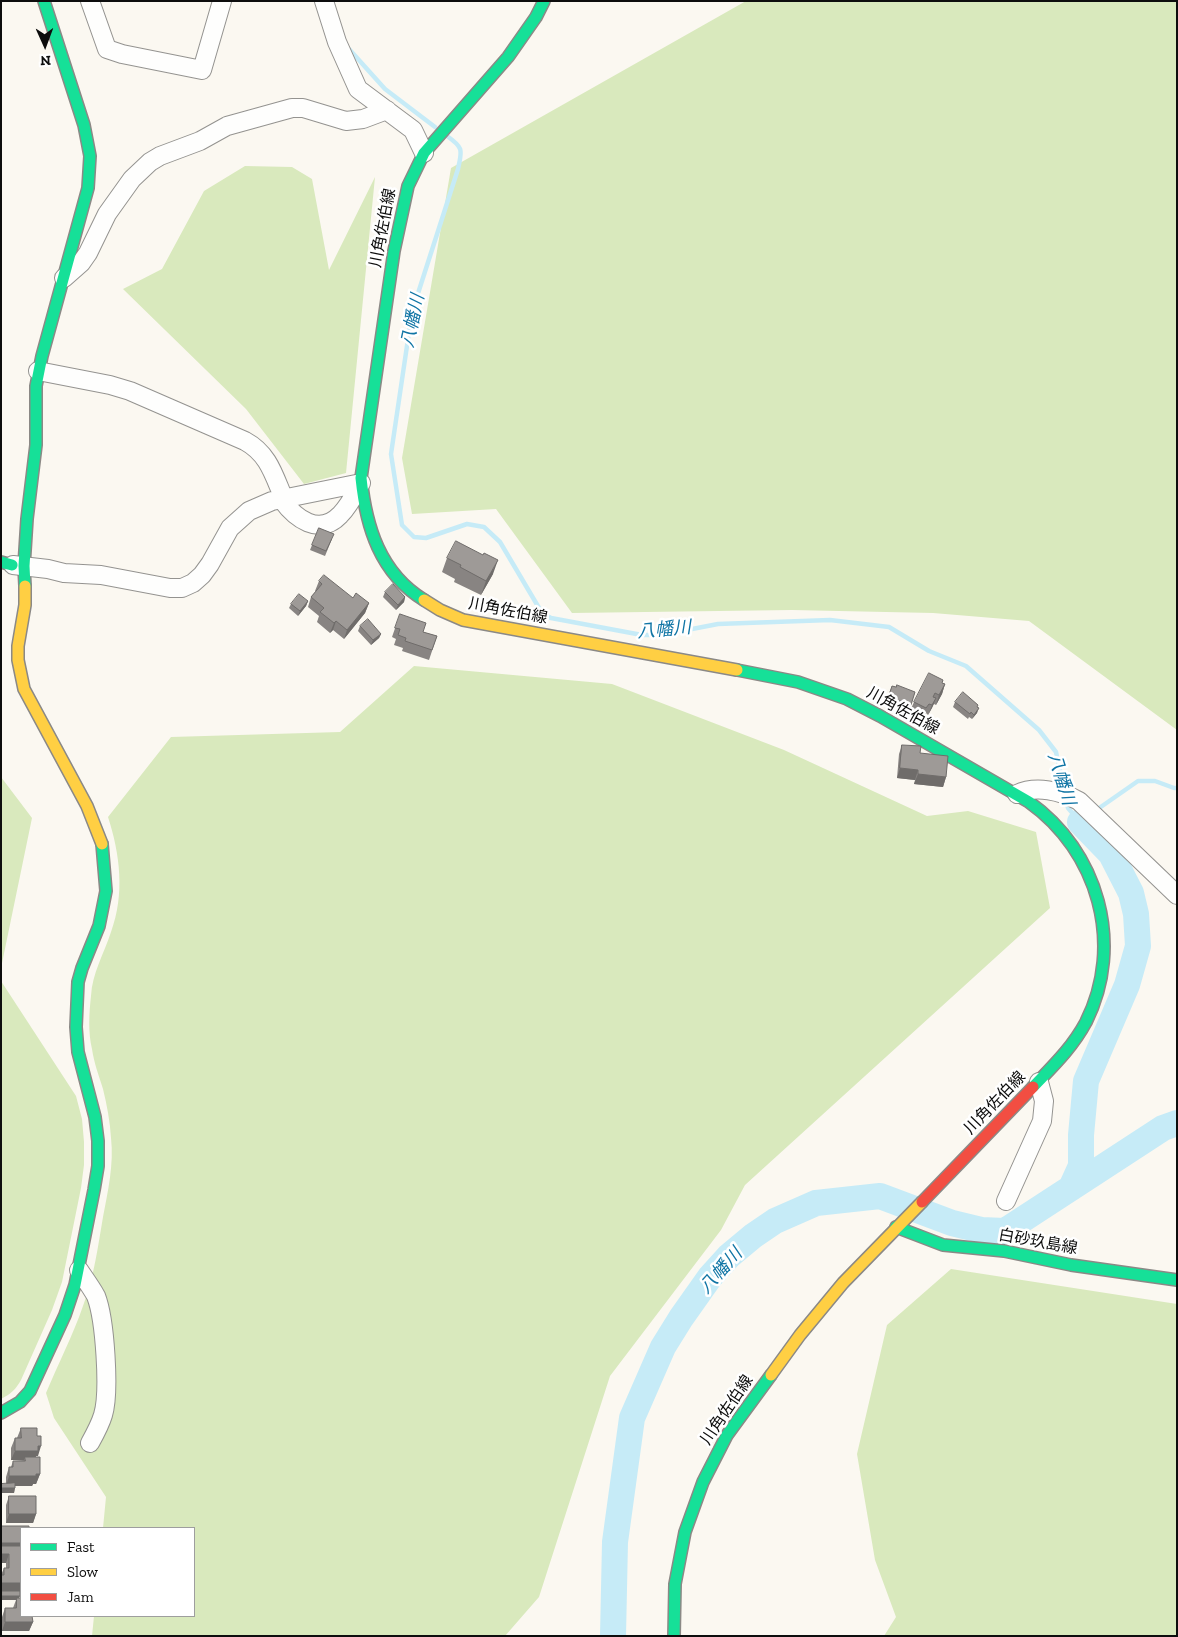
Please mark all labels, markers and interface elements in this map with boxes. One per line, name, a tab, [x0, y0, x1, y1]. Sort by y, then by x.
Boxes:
north arrow	[20, 20, 70, 70]
text: N	[40, 52, 51, 69]
street label: 川角佐伯線	[366, 187, 400, 269]
water label: 八幡川	[397, 292, 429, 350]
street label: 川角佐伯線	[467, 594, 549, 628]
water label: 八幡川	[636, 617, 692, 643]
street label: 川角佐伯線	[863, 683, 943, 739]
water label: 八幡川	[1043, 750, 1079, 808]
street label: 川角佐伯線	[960, 1068, 1030, 1138]
street label: 白砂玖島線	[997, 1226, 1079, 1258]
water label: 八幡川	[695, 1244, 747, 1298]
street label: 川角佐伯線	[697, 1371, 757, 1449]
legend	[20, 1527, 195, 1617]
text: Fast	[67, 1538, 95, 1556]
text: Slow	[67, 1563, 98, 1581]
text: Jam	[67, 1588, 94, 1606]

